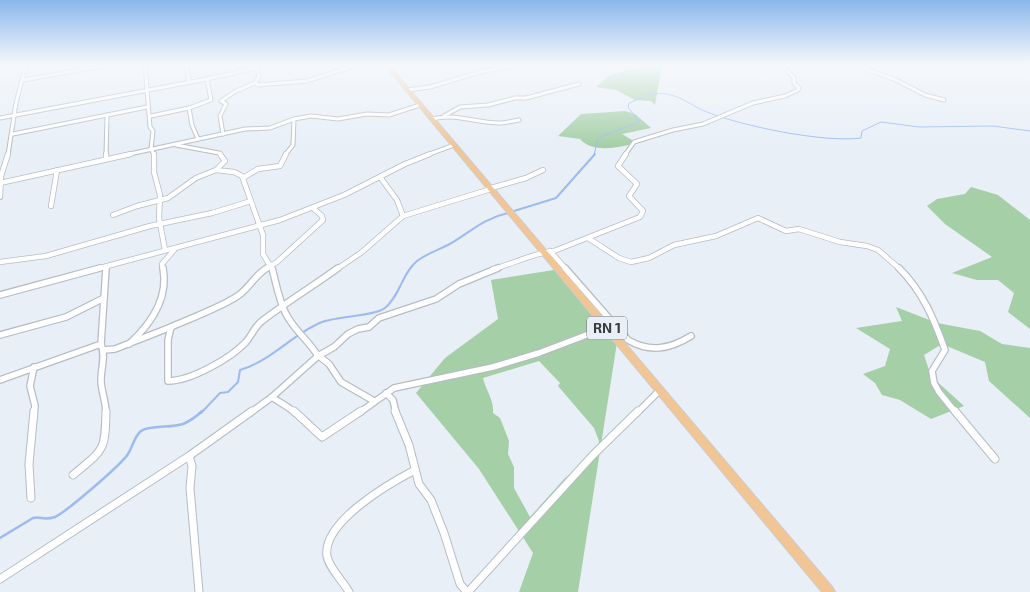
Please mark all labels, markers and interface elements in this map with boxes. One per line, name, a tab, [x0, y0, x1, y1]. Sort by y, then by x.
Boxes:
road number: RN 1	[587, 316, 627, 339]

